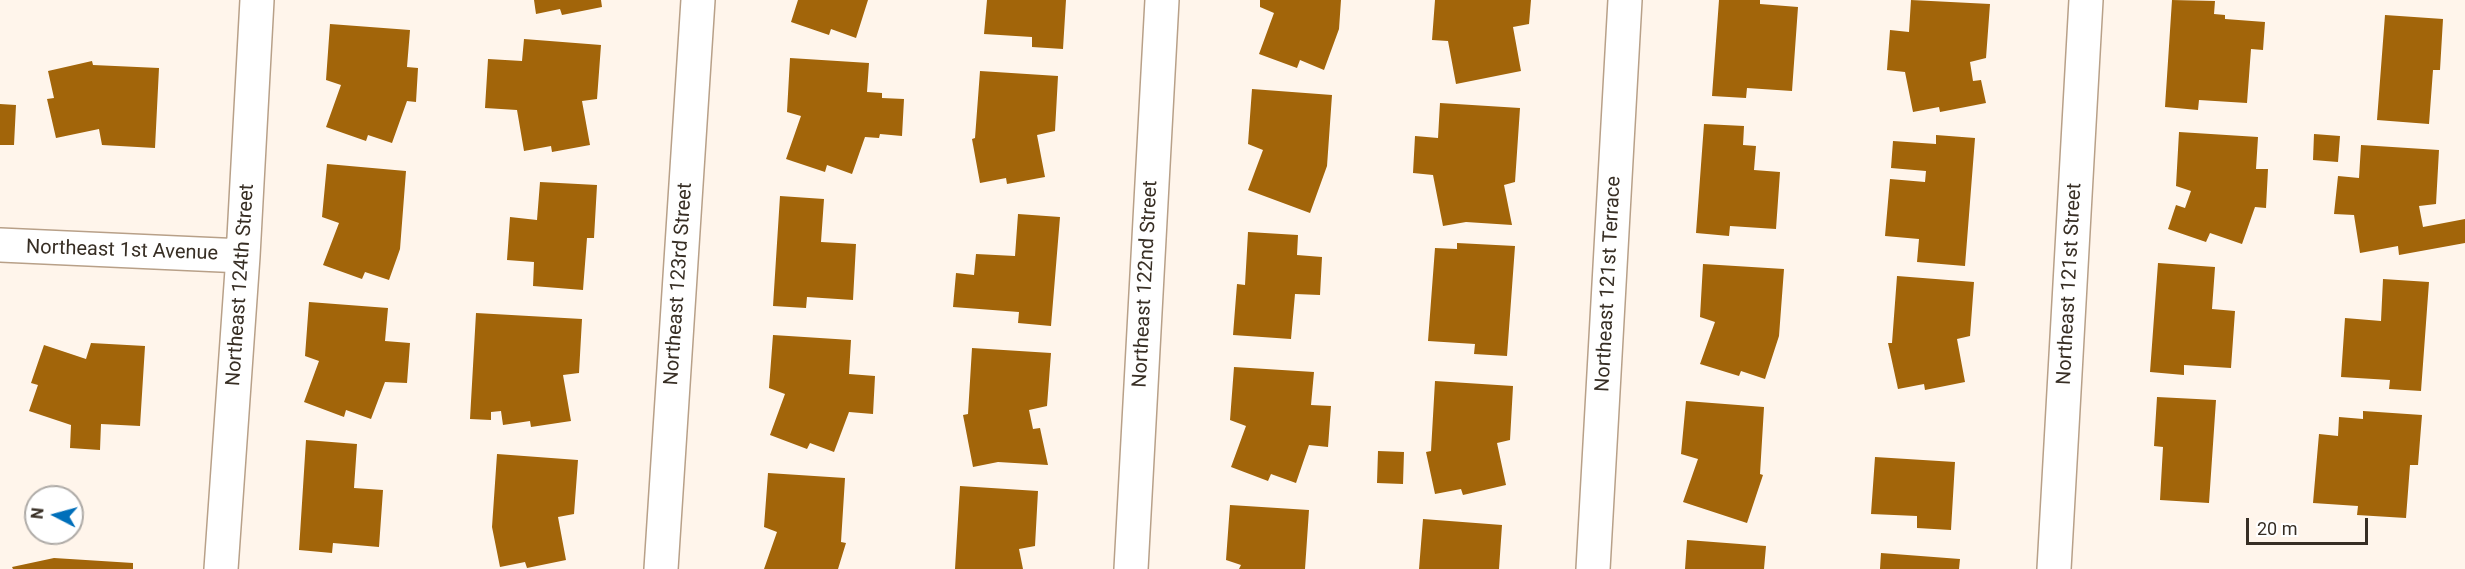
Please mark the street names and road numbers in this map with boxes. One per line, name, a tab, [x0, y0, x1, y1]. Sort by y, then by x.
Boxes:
street label: Northeast 121st Terrace	[1591, 175, 1627, 393]
street label: Northeast 122nd Street	[1129, 180, 1163, 388]
street label: Northeast 123rd Street	[660, 182, 698, 386]
street label: Northeast 121st Street	[2053, 182, 2087, 386]
street label: Northeast 124th Street	[222, 183, 260, 387]
street label: Northeast 1st Avenue	[26, 236, 218, 266]

